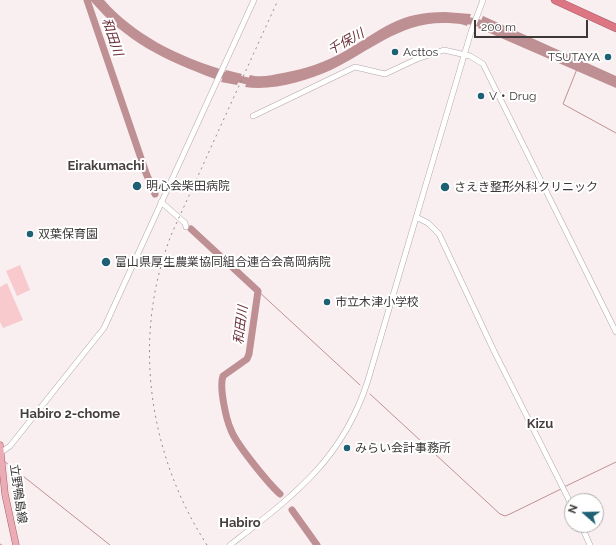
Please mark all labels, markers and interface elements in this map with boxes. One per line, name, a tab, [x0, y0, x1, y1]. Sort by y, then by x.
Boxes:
scale bar	[476, 12, 590, 38]
water label: 和田川	[98, 16, 126, 58]
text: 200 m	[481, 20, 516, 34]
water label: 千保川	[325, 26, 367, 58]
place label: Acttos	[403, 45, 438, 59]
marker: Acttos	[390, 47, 400, 57]
place label: TSUTAYA	[548, 50, 600, 64]
marker: TSUTAYA	[603, 52, 613, 62]
place label: V・Drug	[489, 89, 536, 103]
marker: V・Drug	[476, 91, 486, 101]
district label: Eirakumachi	[68, 158, 144, 174]
place label: 明心会柴田病院	[146, 179, 230, 193]
marker: 明心会柴田病院	[131, 180, 143, 192]
place label: さえき整形外科クリニック	[454, 180, 598, 194]
marker: さえき整形外科クリニック	[439, 181, 451, 193]
place label: 双葉保育園	[38, 227, 98, 241]
marker: 双葉保育園	[25, 229, 35, 239]
place label: 富山県厚生農業協同組合連合会高岡病院	[115, 255, 331, 269]
marker: 富山県厚生農業協同組合連合会高岡病院	[100, 256, 112, 268]
place label: 市立木津小学校	[335, 295, 419, 309]
marker: 市立木津小学校	[322, 297, 332, 307]
water label: 和田川	[231, 305, 251, 345]
district label: Habiro 2-chome	[20, 406, 120, 422]
district label: Kizu	[527, 416, 553, 432]
place label: みらい会計事務所	[355, 441, 451, 455]
marker: みらい会計事務所	[342, 443, 352, 453]
street label: 立野鴨島線	[7, 463, 29, 525]
north arrow	[564, 493, 604, 533]
text: N	[566, 503, 581, 515]
district label: Habiro	[219, 515, 261, 531]

